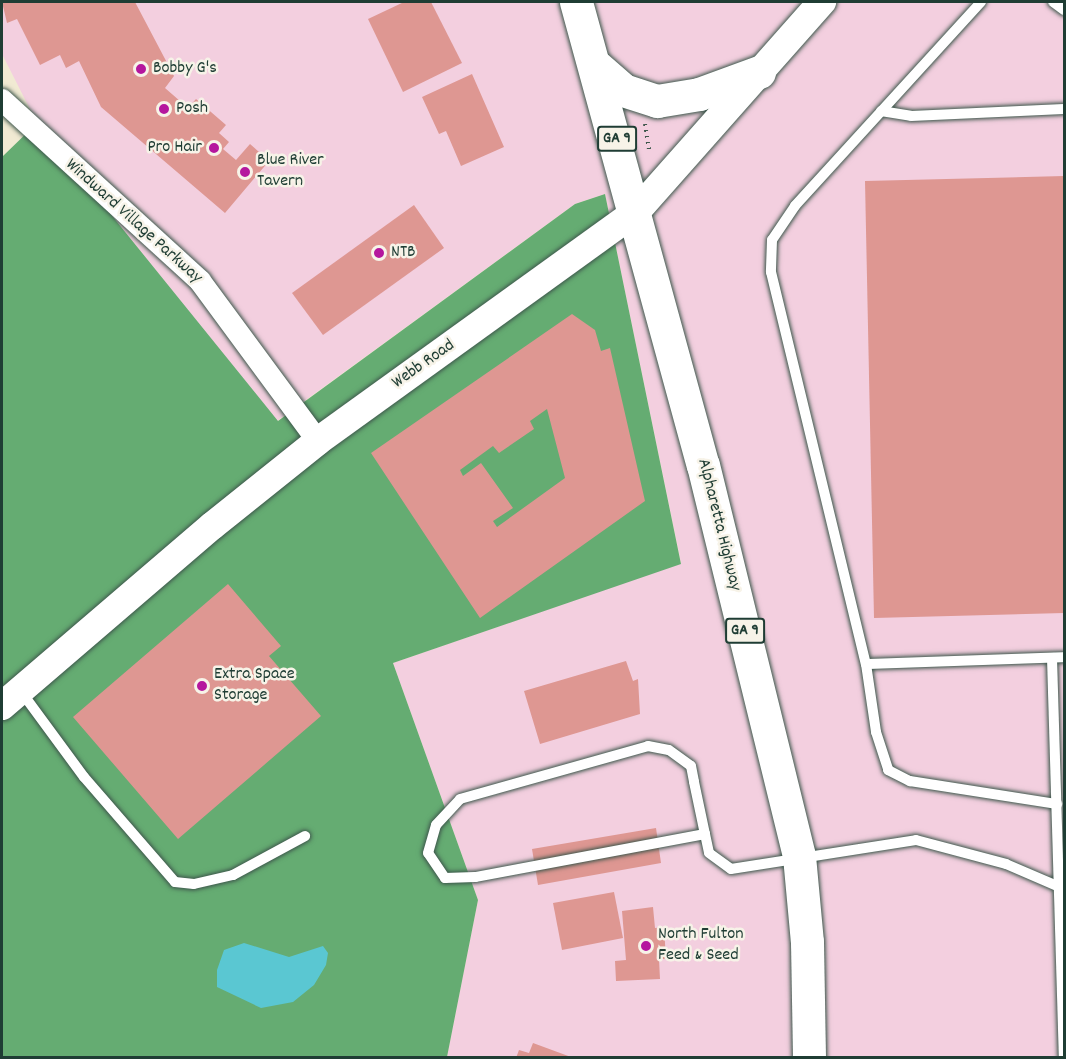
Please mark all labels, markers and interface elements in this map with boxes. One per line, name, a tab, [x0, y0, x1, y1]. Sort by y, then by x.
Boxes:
place label: Bobby G's	[153, 58, 217, 80]
marker: Bobby G's	[134, 62, 148, 76]
place label: Posh	[176, 98, 208, 120]
marker: Posh	[157, 102, 171, 116]
road number: GA 9	[596, 126, 638, 152]
place label: Pro Hair	[147, 137, 202, 159]
marker: Pro Hair	[207, 141, 221, 155]
place label: Blue River Tavern	[257, 151, 324, 194]
street label: Windward Village Parkway	[60, 155, 206, 289]
marker: Blue River Tavern	[238, 165, 252, 179]
place label: NTB	[391, 242, 416, 264]
marker: NTB	[372, 246, 386, 260]
street label: Webb Road	[388, 336, 460, 394]
street label: Alpharetta Highway	[691, 457, 745, 593]
road number: GA 9	[724, 618, 766, 644]
place label: Extra Space Storage	[214, 665, 295, 708]
marker: Extra Space Storage	[195, 679, 209, 693]
place label: North Fulton Feed & Seed	[658, 925, 744, 968]
marker: North Fulton Feed & Seed	[639, 939, 653, 953]

